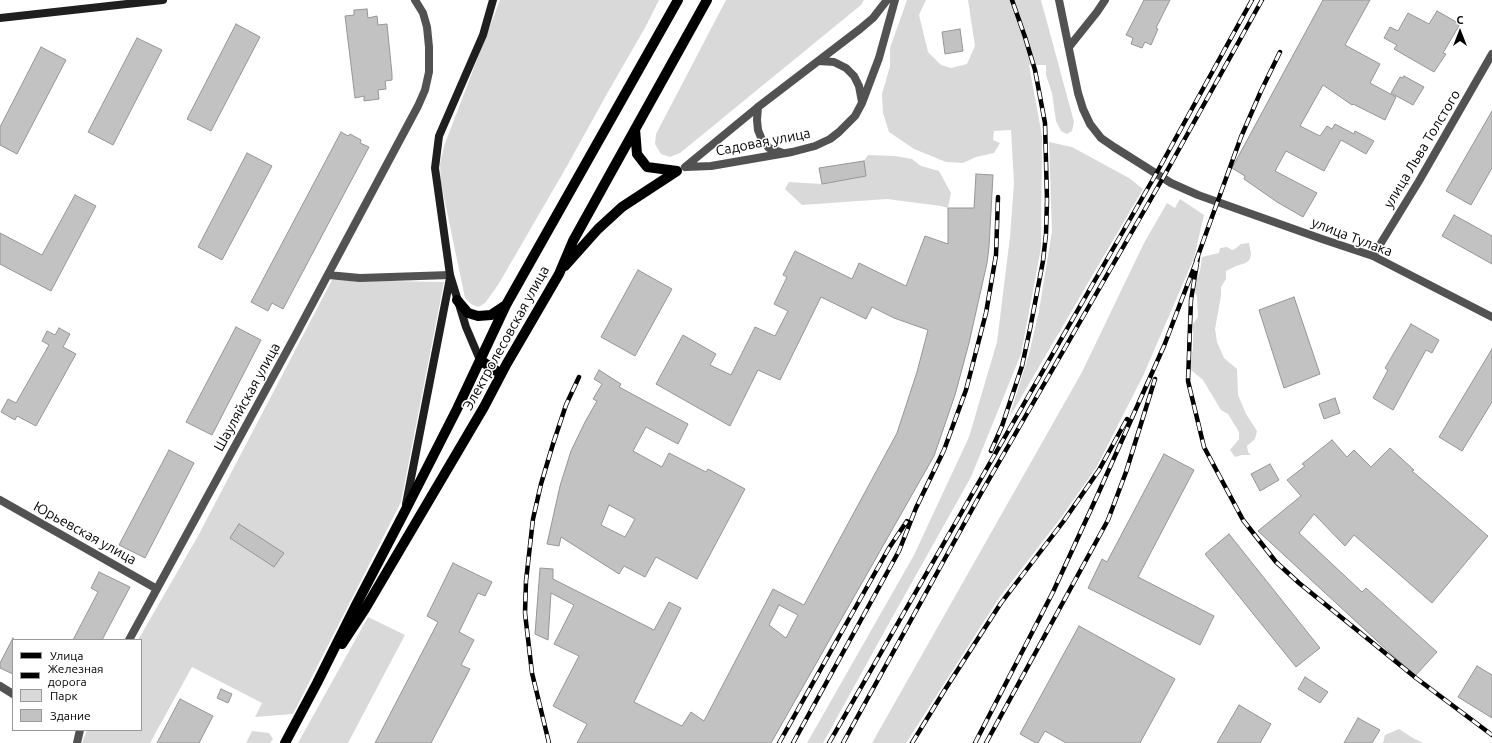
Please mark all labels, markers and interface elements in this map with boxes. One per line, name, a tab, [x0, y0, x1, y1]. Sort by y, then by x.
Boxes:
north arrow	[1440, 12, 1480, 52]
text: С	[1456, 14, 1464, 26]
street label: улица Льва Толстого	[1380, 87, 1464, 211]
street label: Садовая улица	[714, 125, 812, 159]
street label: улица Тулака	[1309, 214, 1395, 260]
street label: Электролесовская улица	[459, 263, 553, 413]
street label: Шауляйская улица	[210, 340, 284, 454]
street label: Юрьевская улица	[31, 498, 139, 568]
legend	[12, 639, 142, 731]
text: Улица	[50, 649, 83, 662]
text: Железная дорога	[48, 662, 104, 688]
text: Парк	[50, 689, 78, 702]
text: Здание	[50, 709, 91, 722]

